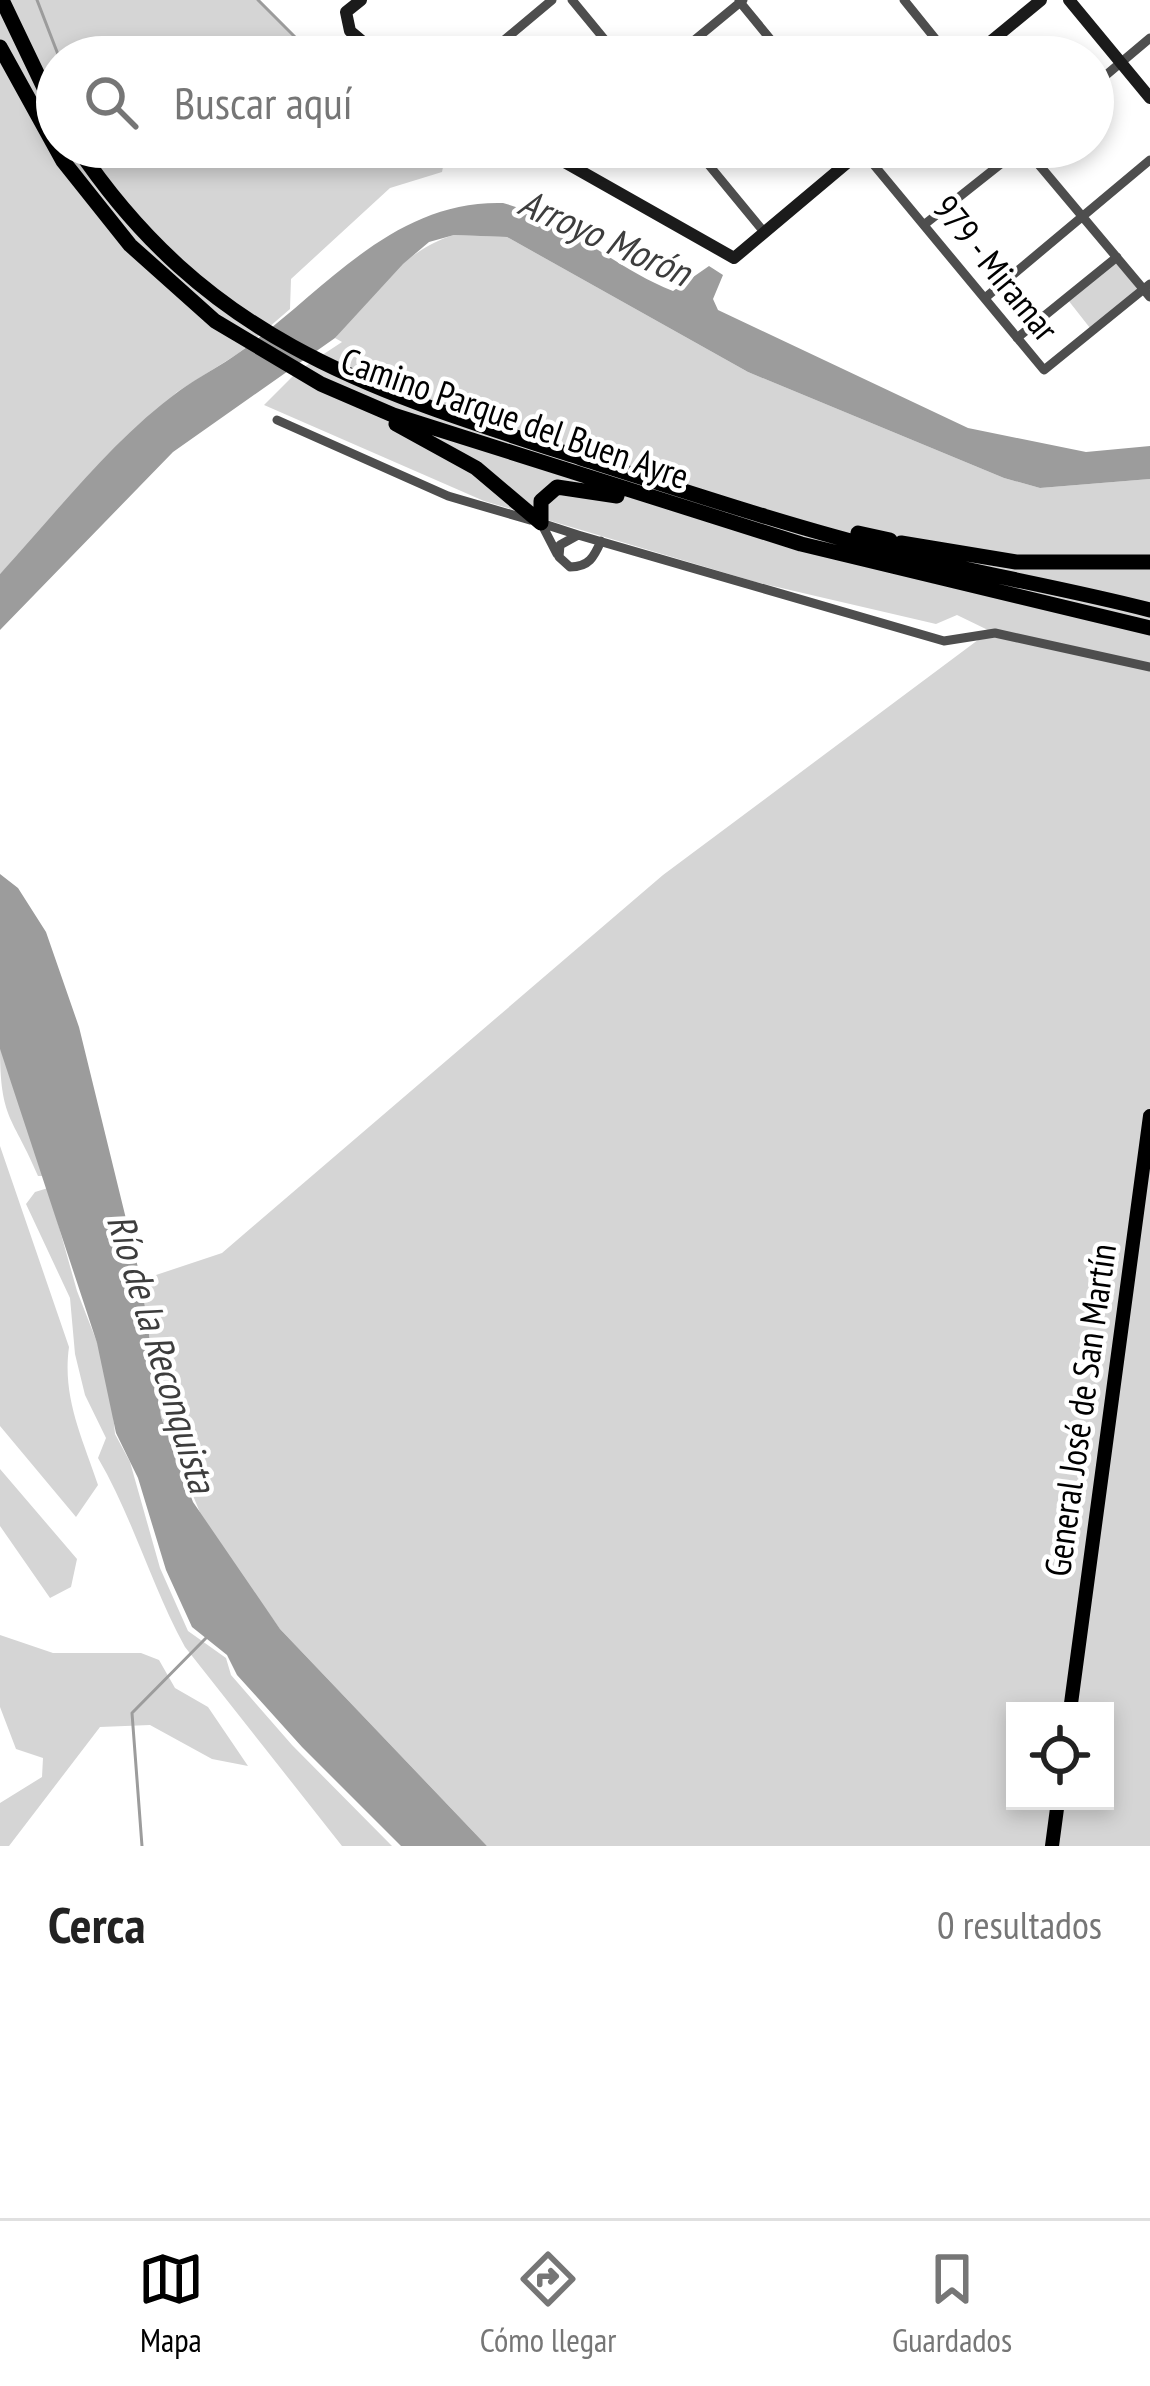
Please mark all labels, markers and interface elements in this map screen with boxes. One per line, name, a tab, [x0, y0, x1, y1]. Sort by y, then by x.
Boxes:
search box	[36, 36, 1114, 168]
icon: search	[78, 69, 144, 135]
text: Buscar aquí	[174, 73, 353, 131]
water label: Arroyo Morón	[512, 176, 701, 298]
street label: 979 - Miramar	[923, 185, 1070, 350]
street label: Camino Parque del Buen Ayre	[335, 336, 695, 499]
water label: Río de la Reconquista	[96, 1207, 230, 1501]
street label: General José de San Martín	[1033, 1241, 1126, 1579]
map controls	[1006, 1702, 1114, 1810]
button: locate	[1006, 1702, 1114, 1810]
text: Cerca	[48, 1891, 146, 1957]
text: 0 resultados	[937, 1899, 1102, 1950]
tab: Mapa	[138, 2246, 204, 2361]
tab: Cómo llegar	[480, 2246, 616, 2361]
tab: Guardados	[892, 2246, 1012, 2361]

